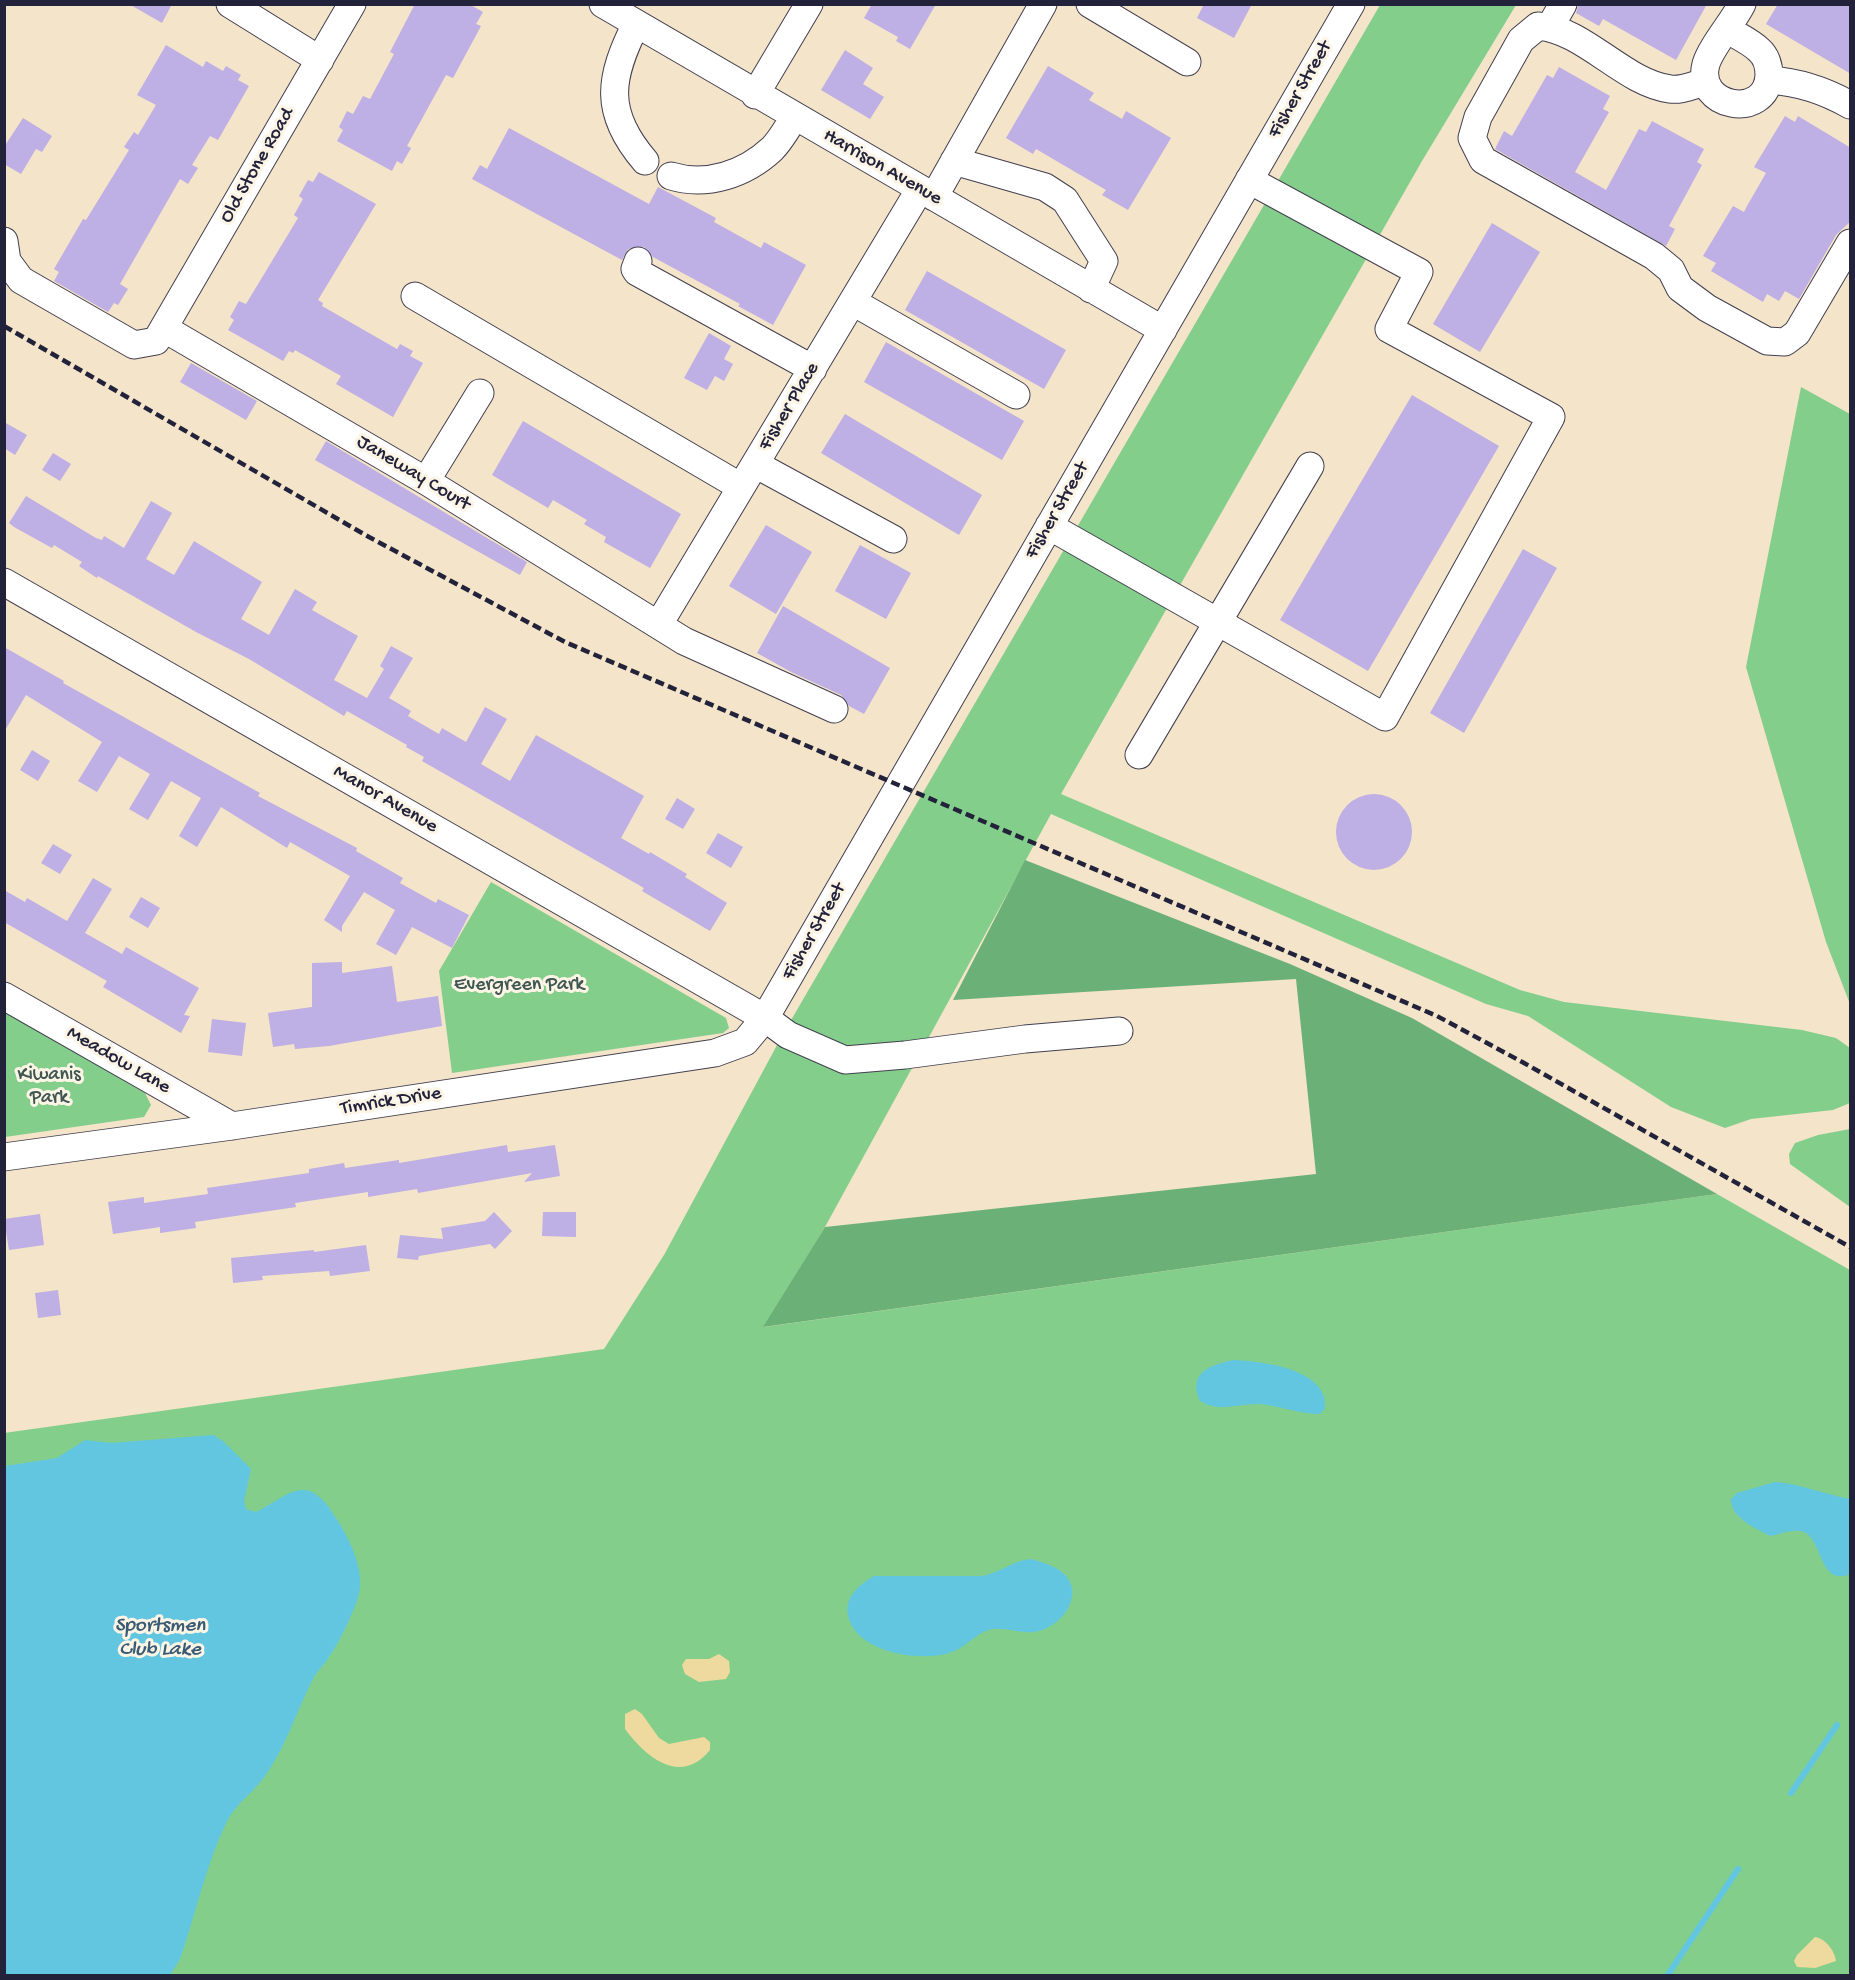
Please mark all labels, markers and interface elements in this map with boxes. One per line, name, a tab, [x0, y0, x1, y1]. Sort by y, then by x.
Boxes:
street label: Fisher Street	[1264, 37, 1338, 143]
street label: Old Stone Road	[215, 104, 301, 228]
street label: Harrison Avenue	[818, 124, 946, 212]
street label: Fisher Place	[754, 359, 826, 455]
street label: Janeway Court	[352, 431, 474, 517]
street label: Fisher Street	[1021, 458, 1095, 564]
street label: Manor Avenue	[328, 760, 442, 840]
street label: Fisher Street	[778, 879, 852, 985]
park label: Evergreen Park	[454, 974, 584, 998]
street label: Meadow Lane	[62, 1022, 174, 1100]
park label: Kiwanis Park	[17, 1064, 81, 1111]
street label: Timrick Drive	[339, 1082, 443, 1122]
water label: Sportsmen Club Lake	[115, 1614, 205, 1664]

